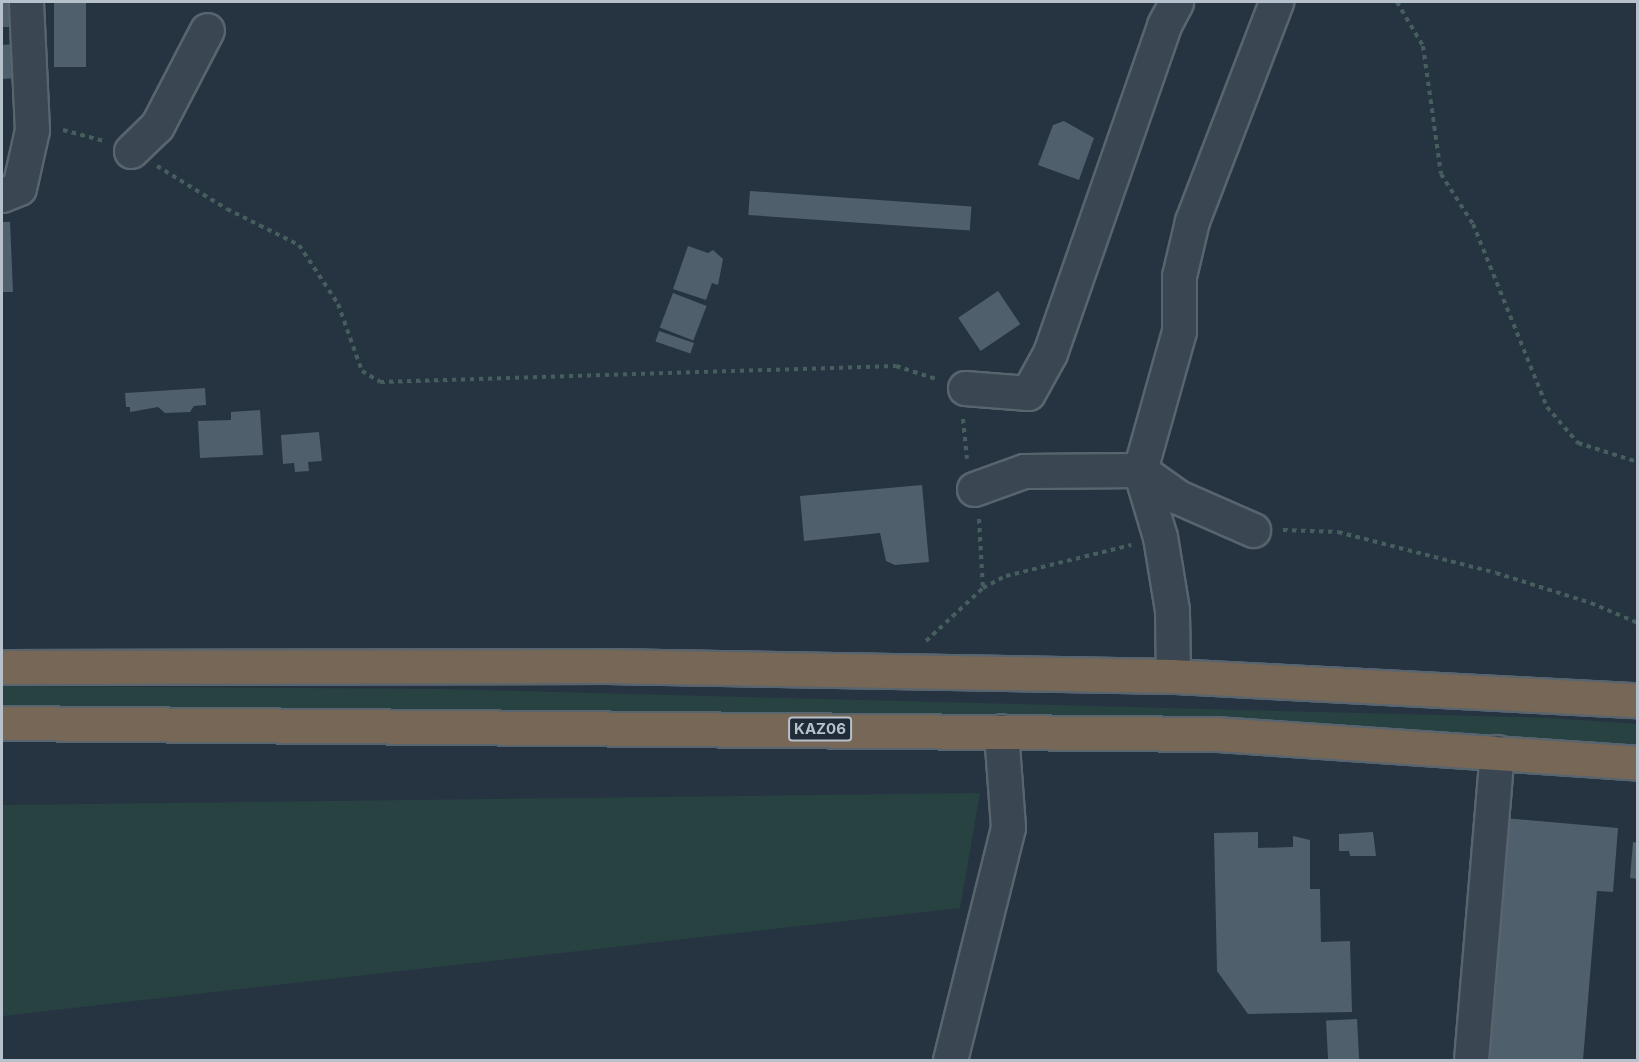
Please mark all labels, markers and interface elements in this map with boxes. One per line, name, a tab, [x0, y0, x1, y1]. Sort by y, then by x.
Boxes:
road number: KАZ06	[787, 717, 853, 741]

